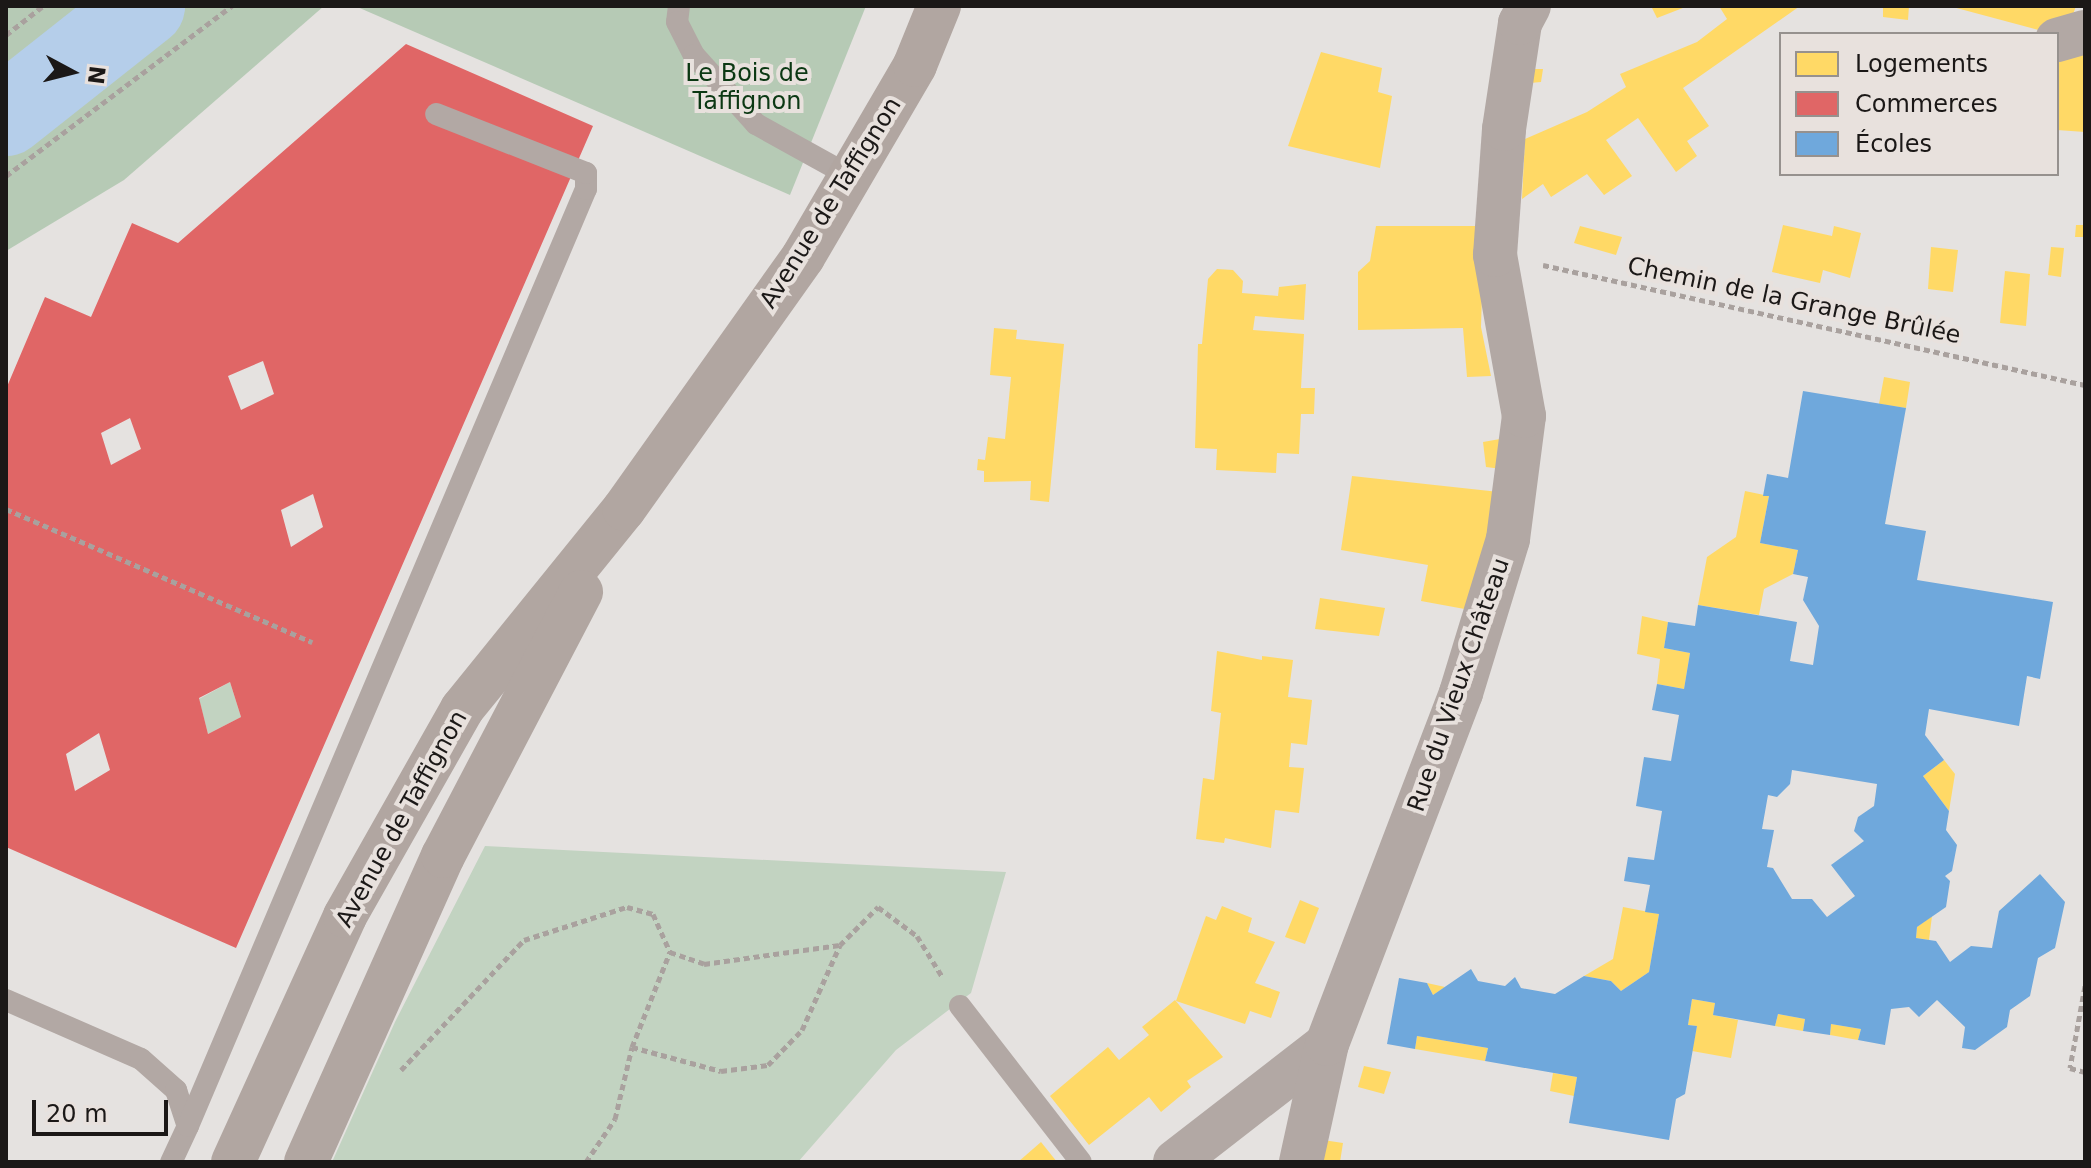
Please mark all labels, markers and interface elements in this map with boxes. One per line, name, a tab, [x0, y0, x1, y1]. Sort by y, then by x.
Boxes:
north arrow	[32, 32, 112, 112]
legend	[1779, 32, 2059, 176]
text: Logements	[1855, 50, 1988, 78]
park label: Le Bois de Taffignon	[685, 60, 809, 116]
text: N	[83, 64, 110, 86]
text: Commerces	[1855, 90, 1998, 118]
street label: Avenue de Taffignon	[754, 92, 908, 314]
text: Écoles	[1855, 130, 1932, 158]
street label: Chemin de la Grange Brûlée	[1625, 252, 1963, 350]
street label: Rue du Vieux Château	[1402, 554, 1516, 816]
street label: Avenue de Taffignon	[330, 706, 474, 932]
scale bar	[36, 1084, 172, 1134]
text: 20 m	[46, 1100, 108, 1128]

